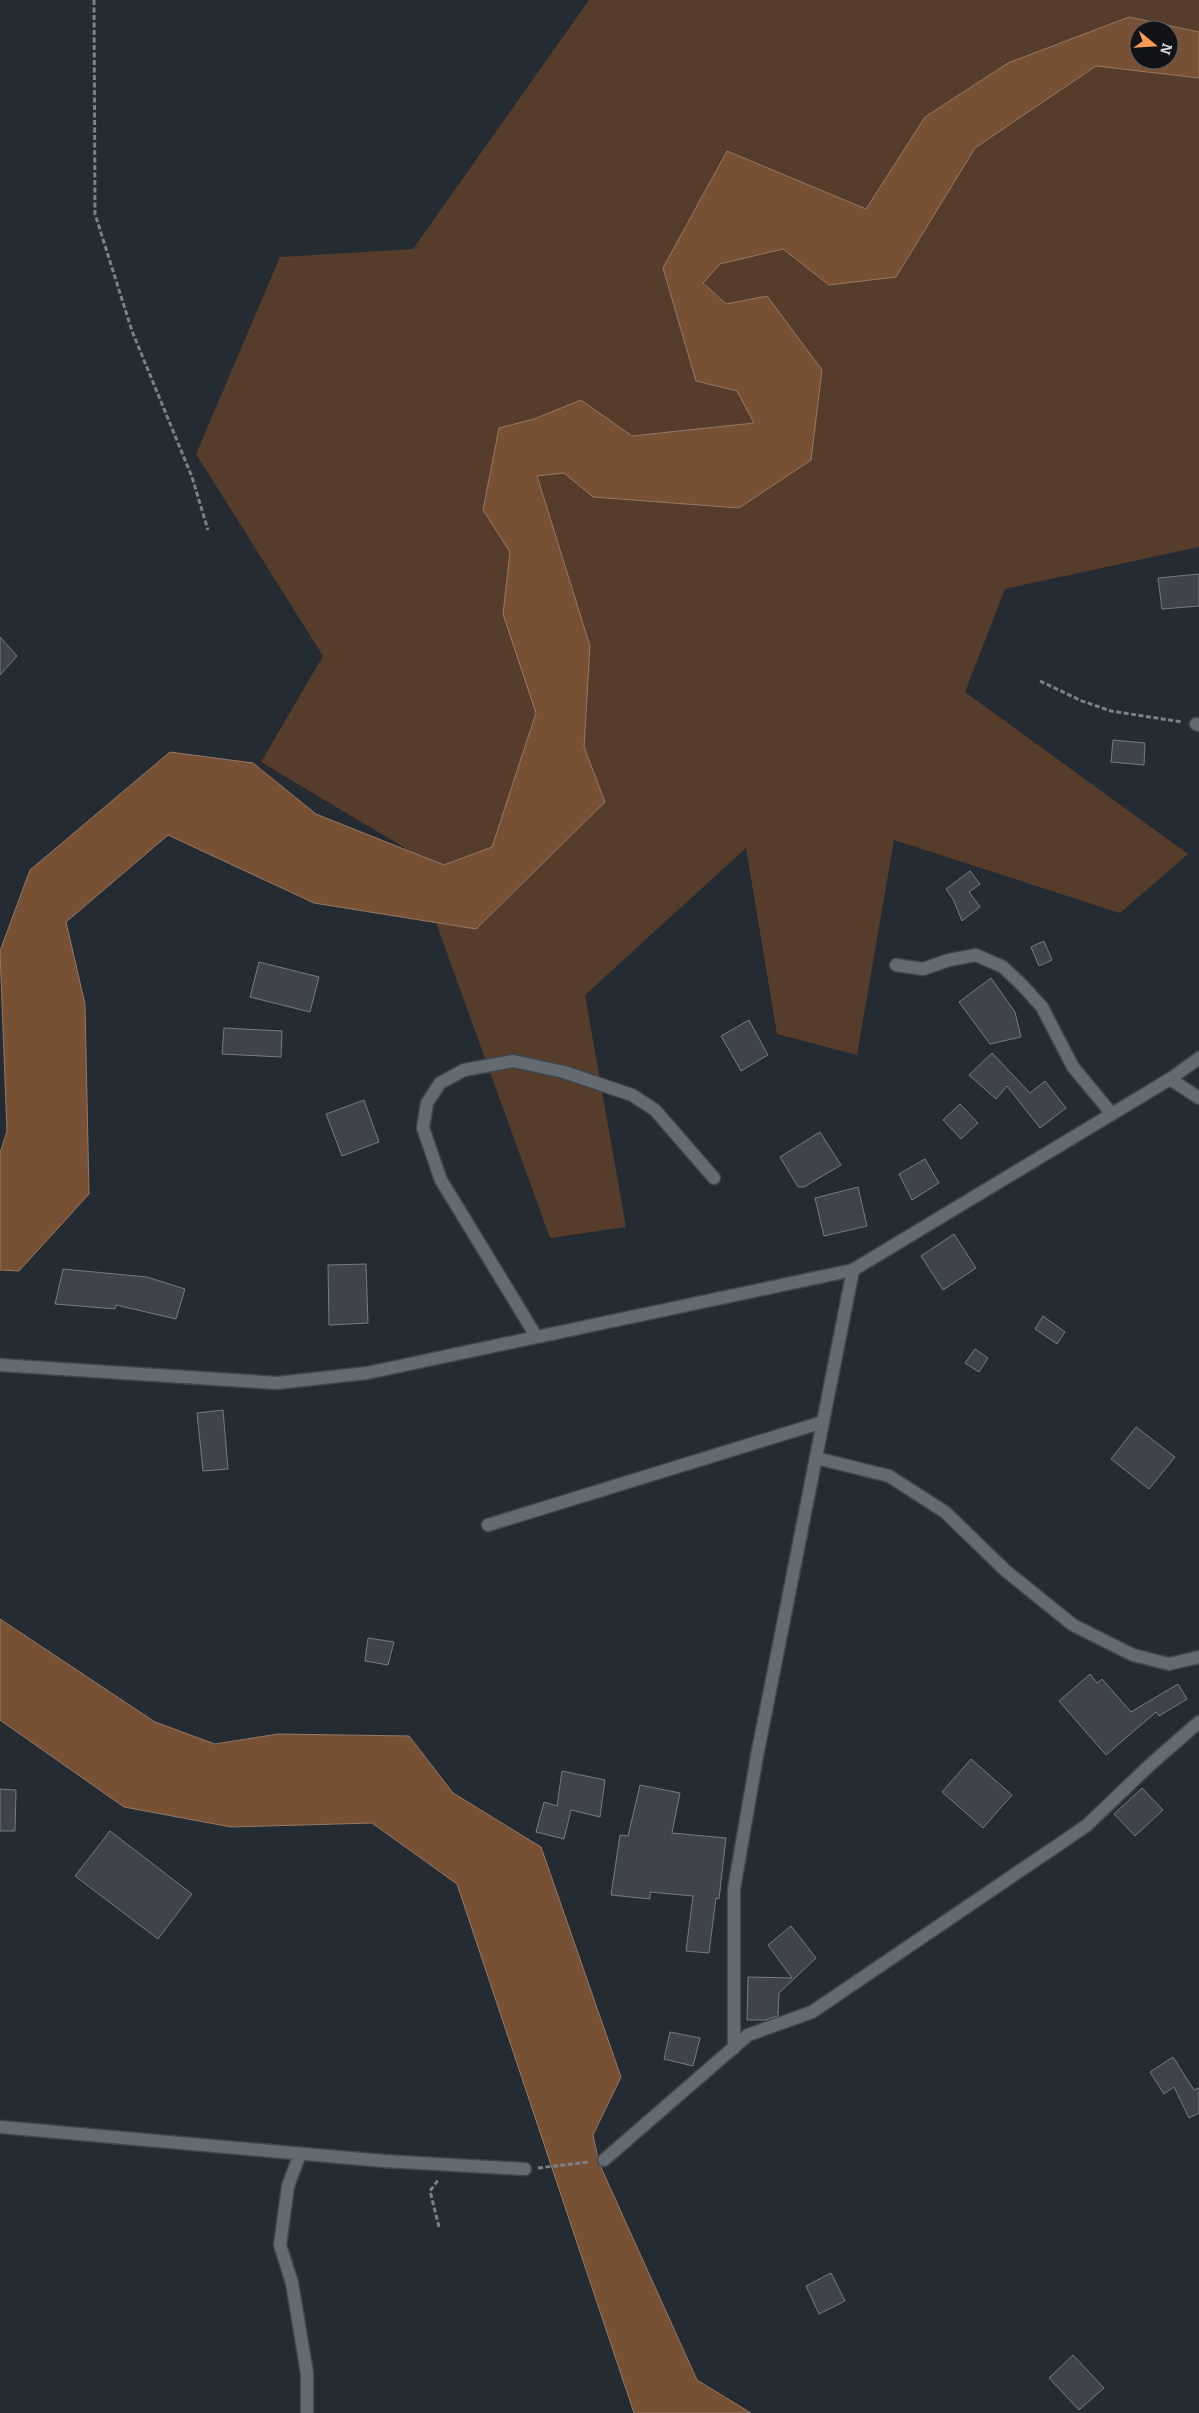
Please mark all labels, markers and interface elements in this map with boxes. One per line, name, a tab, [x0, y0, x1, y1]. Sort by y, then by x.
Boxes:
north arrow	[1129, 20, 1179, 70]
text: N	[1156, 41, 1176, 57]

